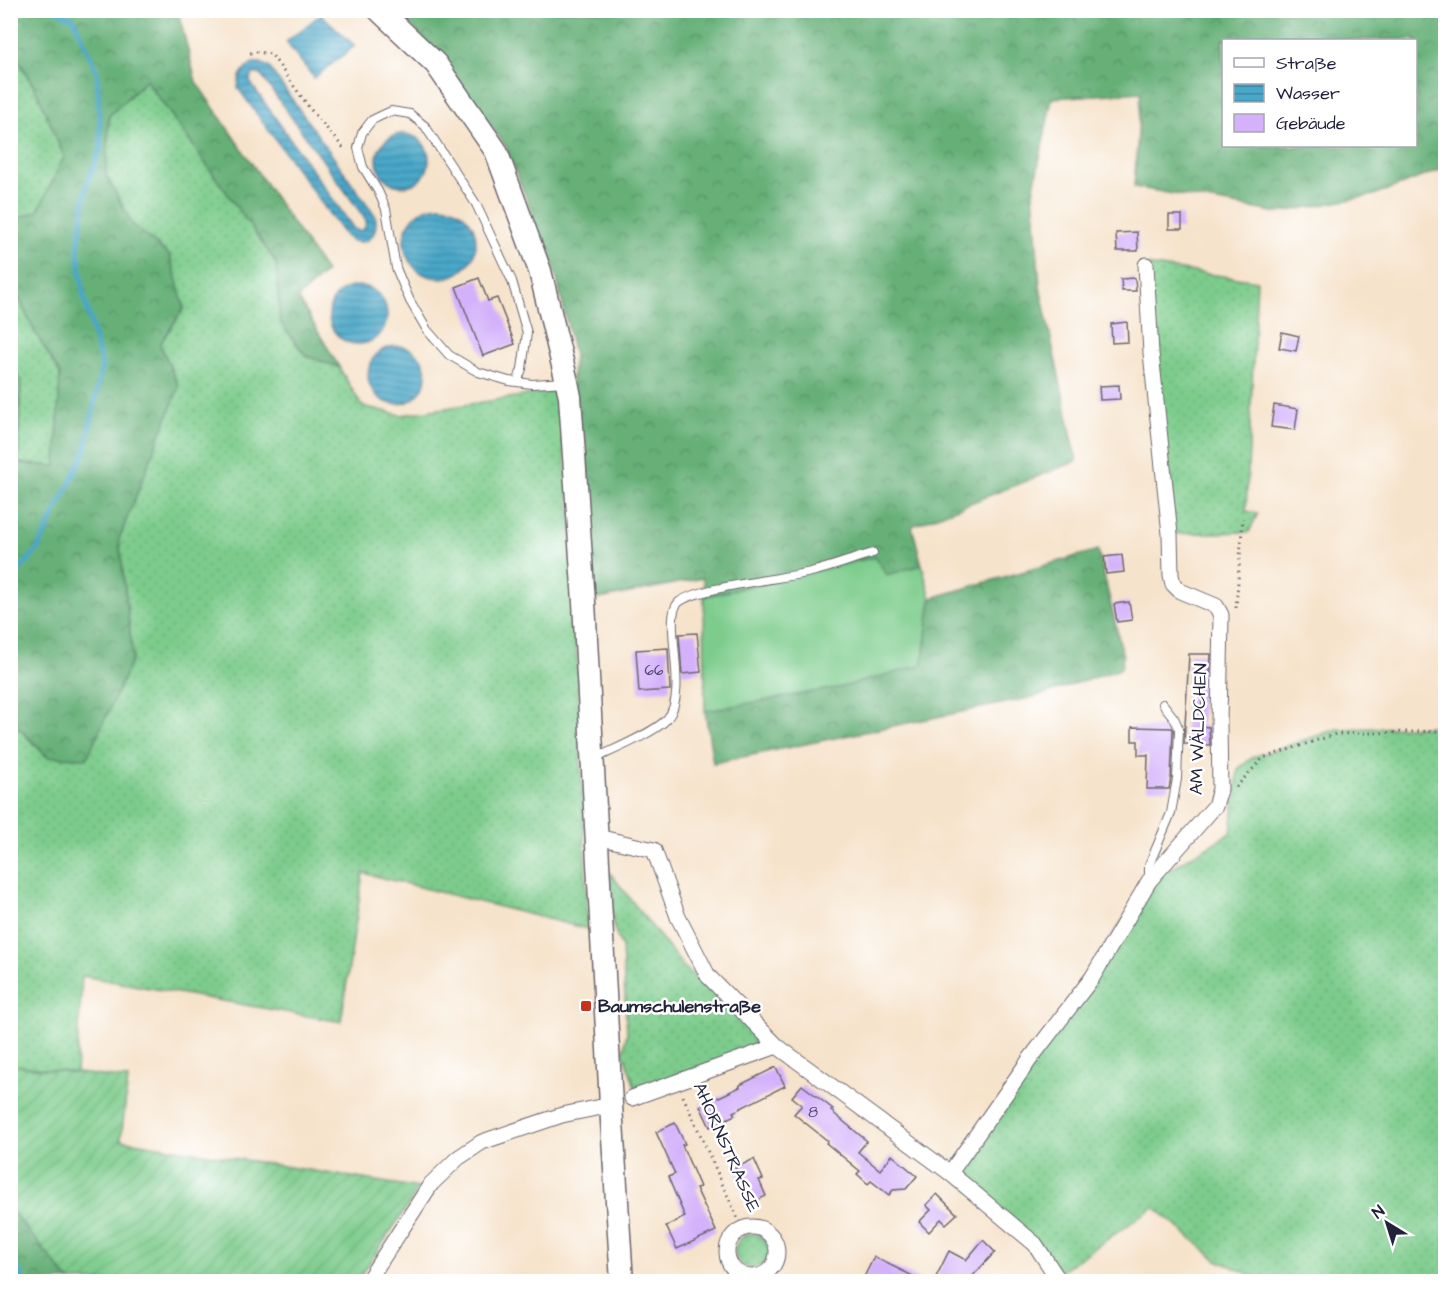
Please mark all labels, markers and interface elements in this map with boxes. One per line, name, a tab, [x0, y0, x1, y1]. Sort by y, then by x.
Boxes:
legend	[1222, 39, 1417, 147]
text: Straße	[1276, 51, 1337, 76]
text: Wasser	[1276, 81, 1340, 106]
text: Gebäude	[1276, 111, 1346, 136]
house number: 66	[645, 660, 664, 681]
street label: AM WÄLDCHEN	[1184, 663, 1213, 795]
place label: Baumschulenstraße	[598, 994, 761, 1019]
marker: Baumschulenstraße	[579, 999, 593, 1013]
street label: AHORNSTRASSE	[687, 1078, 766, 1216]
house number: 8	[808, 1102, 818, 1123]
north arrow	[1357, 1193, 1417, 1253]
text: N	[1368, 1200, 1389, 1224]

